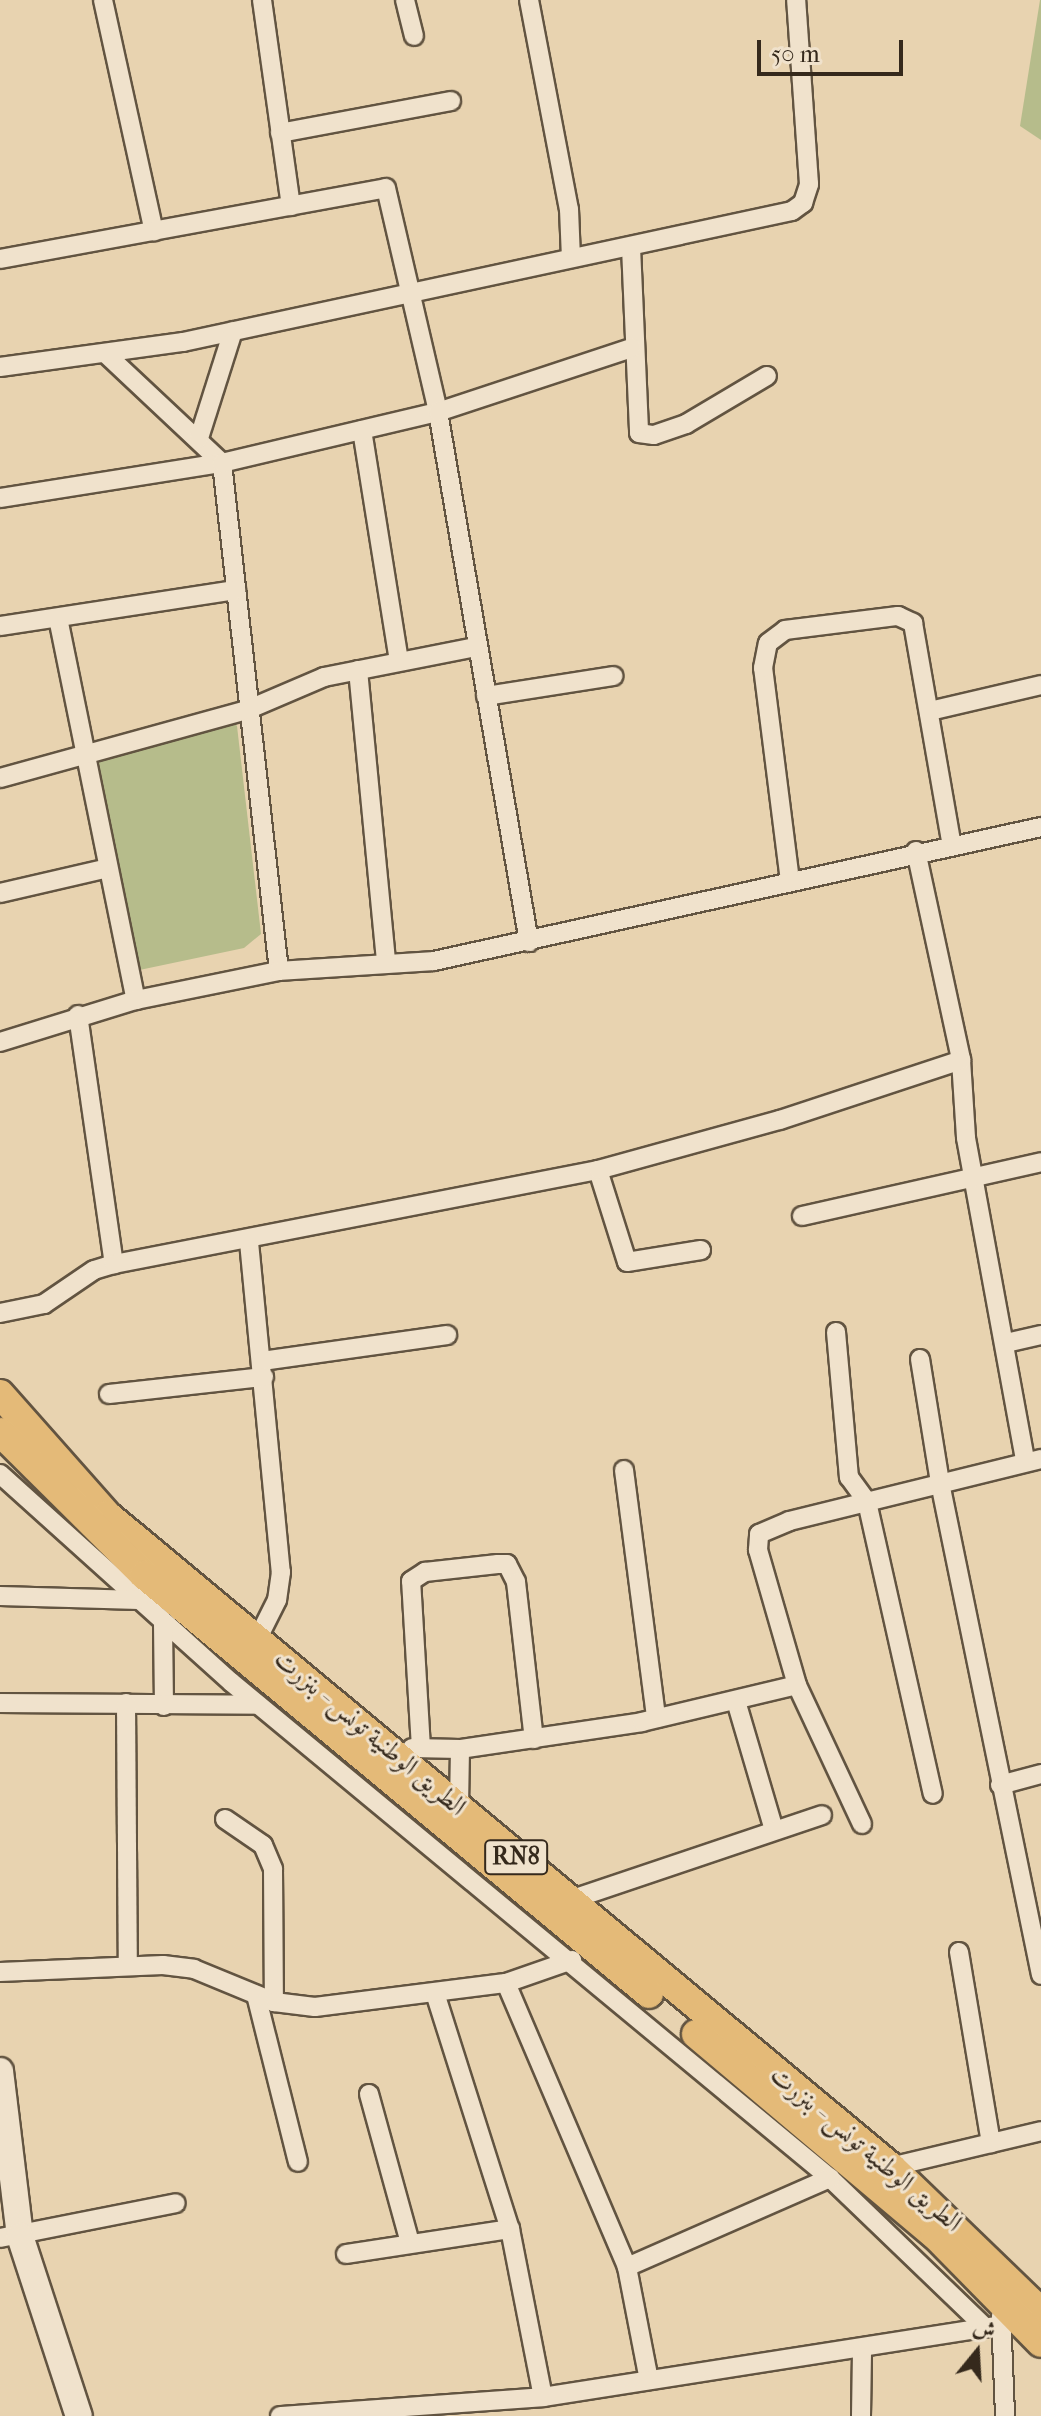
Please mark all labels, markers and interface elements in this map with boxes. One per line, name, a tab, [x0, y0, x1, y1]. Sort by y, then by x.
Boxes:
scale bar	[761, 24, 907, 74]
text: 50 m	[771, 40, 820, 68]
street label: الطريق الوطنية تونس - بنزرت	[268, 1644, 472, 1822]
road number: RN8	[484, 1837, 548, 1877]
street label: الطريق الوطنية تونس - بنزرت	[764, 2060, 968, 2238]
north arrow	[937, 2312, 1017, 2392]
text: ش	[970, 2313, 999, 2345]

